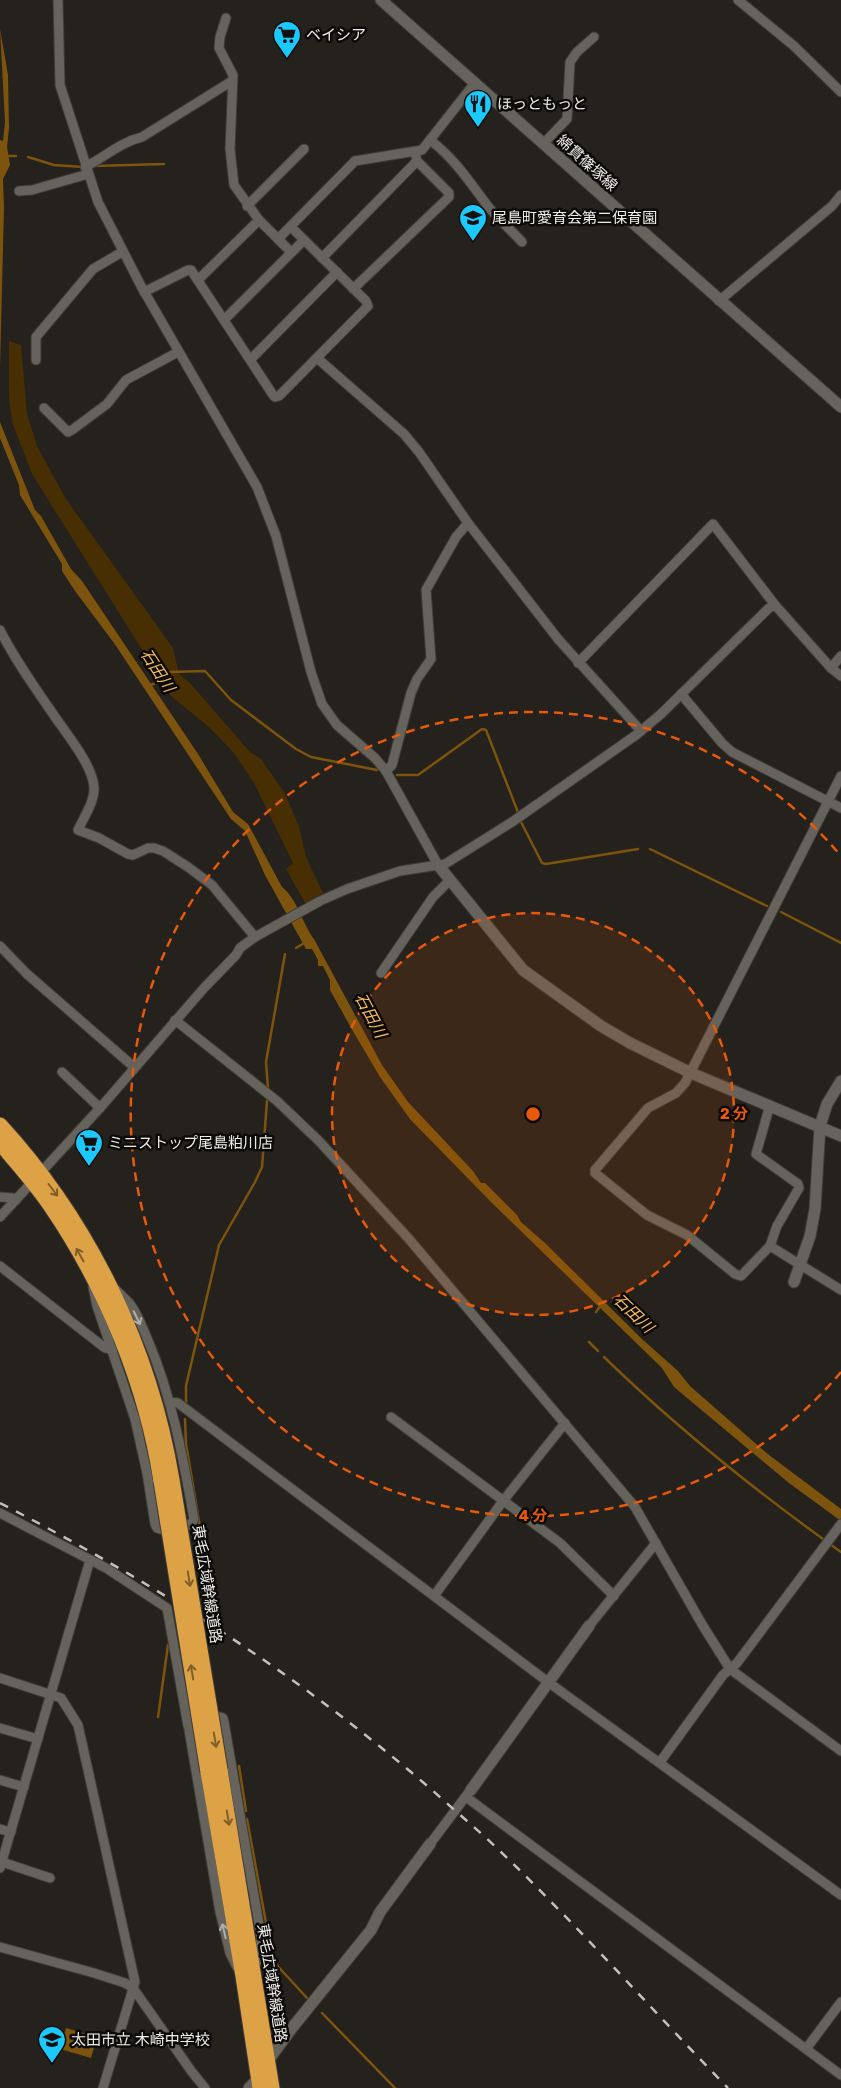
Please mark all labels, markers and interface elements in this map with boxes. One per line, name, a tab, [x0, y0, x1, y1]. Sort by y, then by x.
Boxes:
supermarket icon: ベイシア	[272, 20, 302, 59]
place label: ベイシア	[306, 26, 366, 44]
restaurant icon: ほっともっと	[463, 89, 493, 128]
place label: ほっともっと	[497, 95, 587, 113]
street label: 綿貫篠塚線	[553, 131, 621, 195]
school or university icon: 尾島町愛育会第二保育園	[458, 203, 488, 242]
place label: 尾島町愛育会第二保育園	[492, 209, 657, 227]
water label: 石田川	[137, 645, 180, 697]
water label: 石田川	[351, 990, 391, 1043]
centre of rings	[524, 1105, 542, 1123]
text: 2 分	[720, 1105, 748, 1123]
supermarket icon: ミニストップ尾島粕川店	[74, 1128, 104, 1167]
place label: ミニストップ尾島粕川店	[108, 1134, 273, 1152]
one-way arrow	[48, 1182, 58, 1196]
one-way arrow	[75, 1249, 85, 1263]
water label: 石田川	[610, 1290, 659, 1338]
one-way arrow	[133, 1310, 143, 1325]
text: 4 分	[519, 1507, 547, 1525]
street label: 東毛広域幹線道路	[189, 1523, 225, 1645]
one-way arrow	[184, 1571, 194, 1587]
one-way arrow	[187, 1664, 197, 1680]
one-way arrow	[210, 1731, 220, 1747]
one-way arrow	[223, 1810, 233, 1826]
street label: 東毛広域幹線道路	[254, 1922, 290, 2044]
one-way arrow	[219, 1923, 228, 1939]
school or university icon: 太田市立 木崎中学校	[37, 2025, 67, 2064]
place label: 太田市立 木崎中学校	[71, 2031, 210, 2049]

